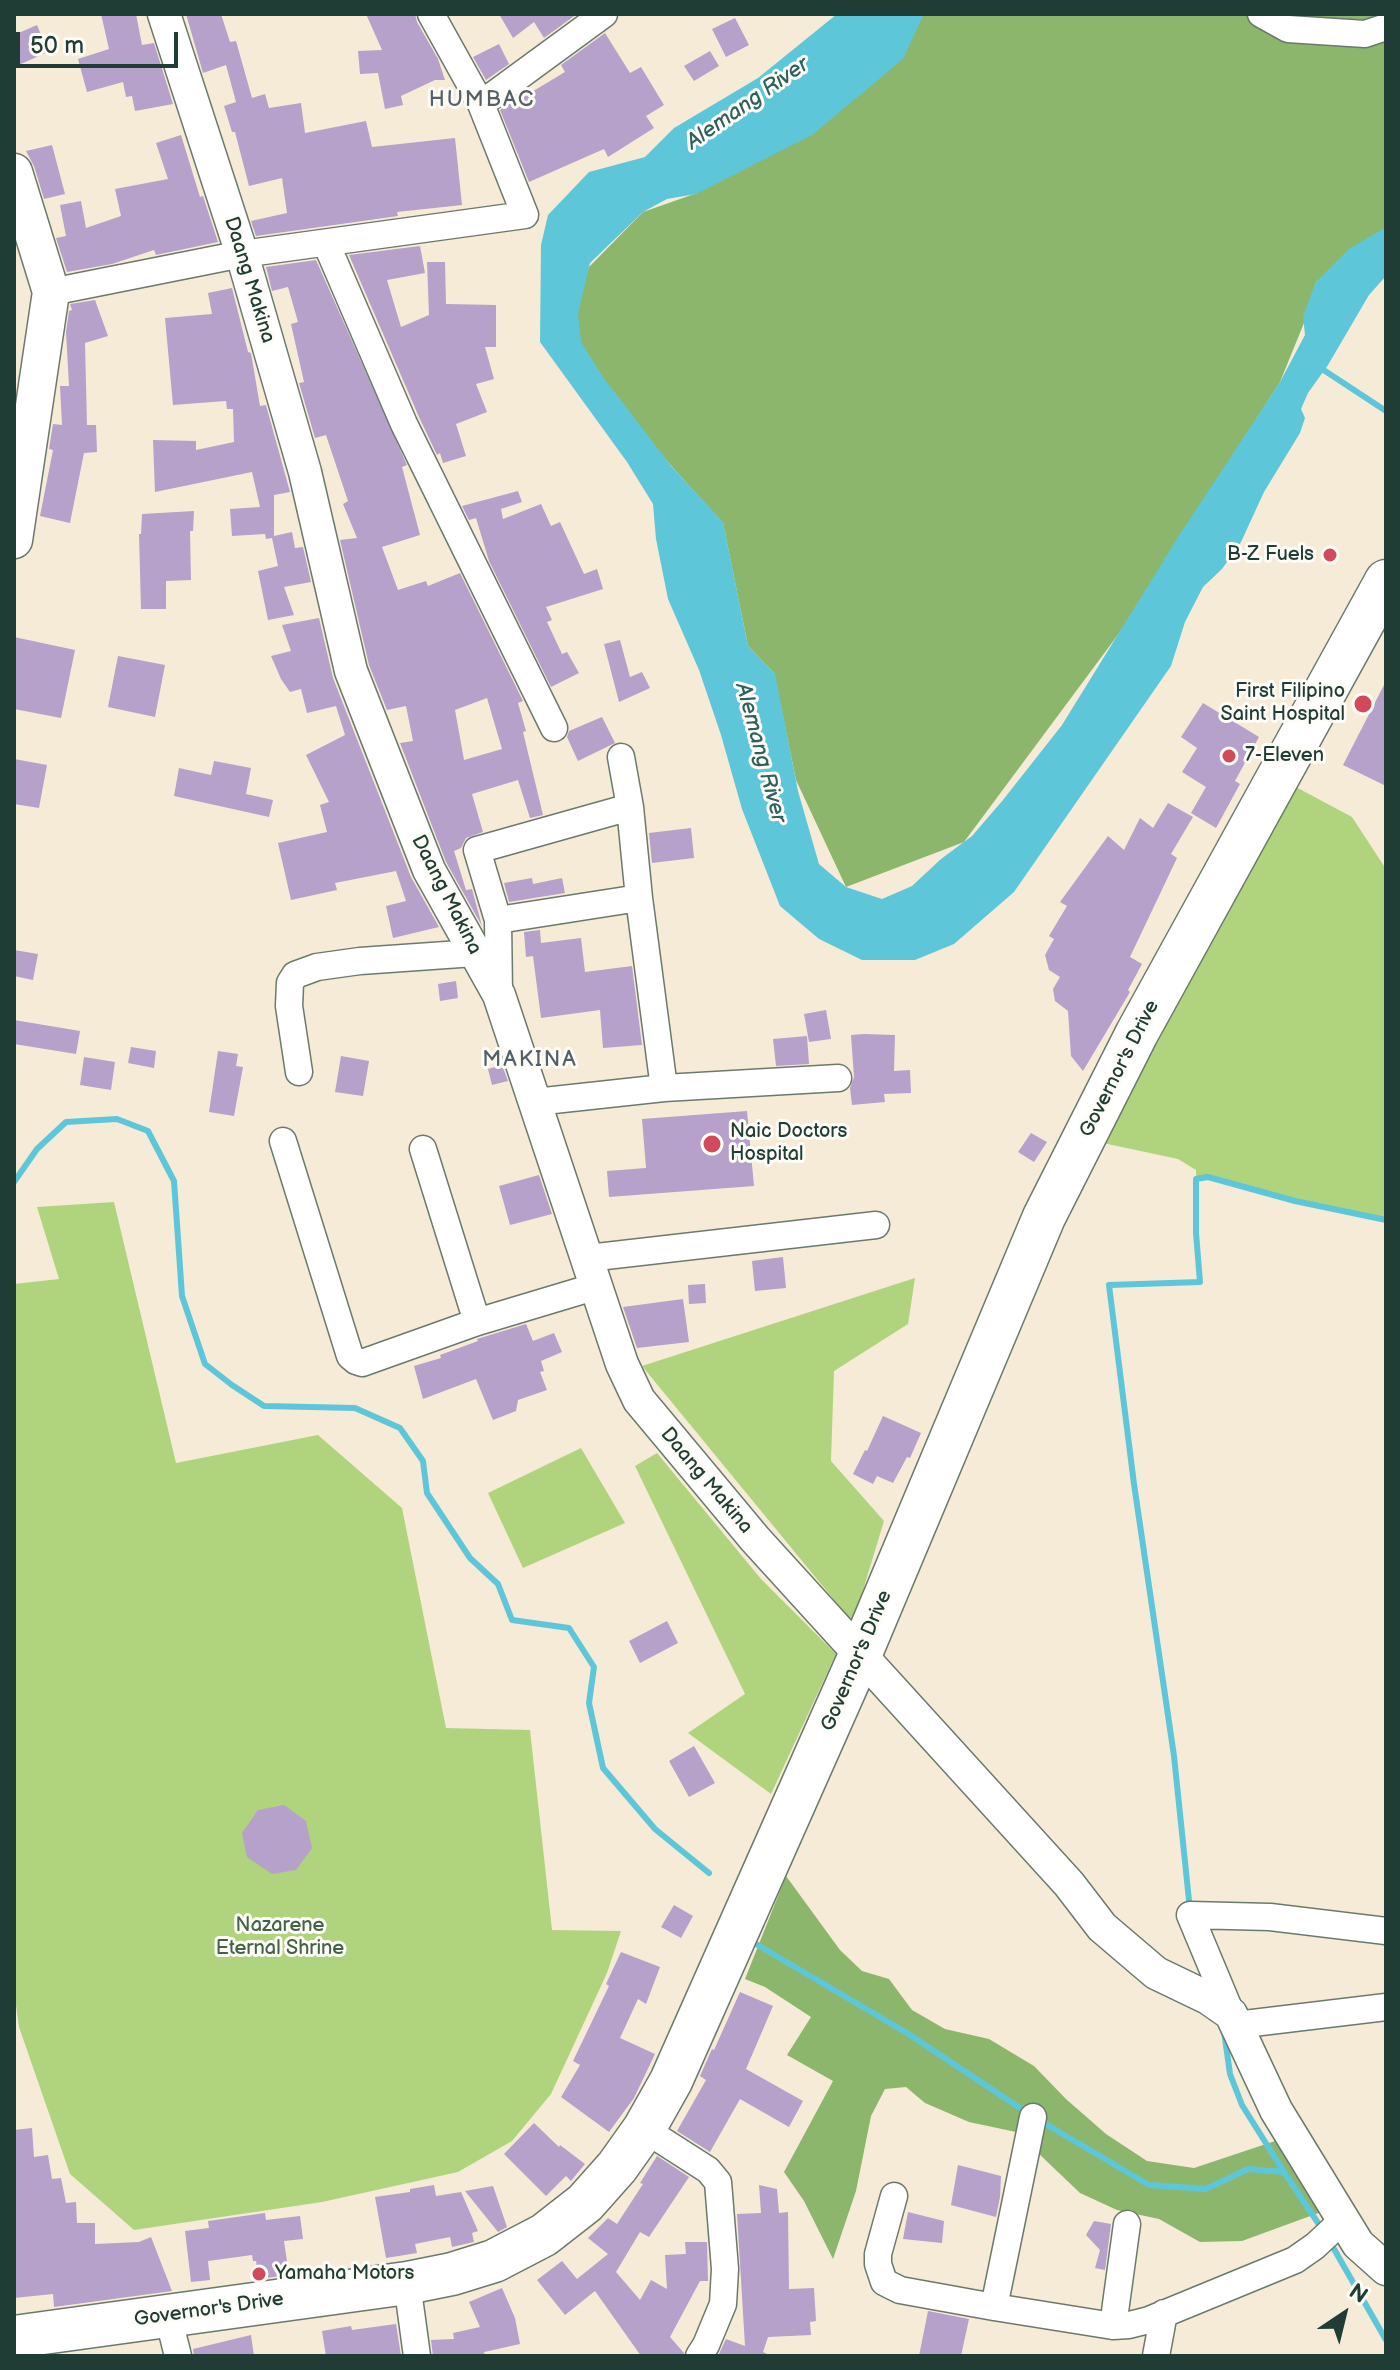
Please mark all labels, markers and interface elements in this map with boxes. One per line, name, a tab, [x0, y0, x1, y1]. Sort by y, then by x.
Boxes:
scale bar	[20, 16, 182, 66]
text: 50 m	[30, 31, 84, 60]
water label: Alemang River	[682, 52, 814, 156]
district label: HUMBAC	[429, 87, 535, 113]
street label: Daang Makina	[218, 214, 280, 346]
place label: B-Z Fuels	[1227, 543, 1314, 567]
marker: B-Z Fuels	[1321, 546, 1339, 564]
water label: Alemang River	[729, 680, 791, 826]
place label: First Filipino Saint Hospital	[1221, 680, 1345, 727]
marker: First Filipino Saint Hospital	[1352, 693, 1374, 715]
place label: 7-Eleven	[1245, 744, 1324, 768]
marker: 7-Eleven	[1220, 747, 1238, 765]
street label: Daang Makina	[406, 831, 486, 959]
street label: Governor's Drive	[1075, 996, 1165, 1142]
district label: MAKINA	[482, 1047, 578, 1073]
place label: Naic Doctors Hospital	[730, 1120, 847, 1167]
marker: Naic Doctors Hospital	[701, 1133, 723, 1155]
street label: Daang Makina	[655, 1423, 757, 1539]
street label: Governor's Drive	[817, 1587, 897, 1735]
park label: Nazarene Eternal Shrine	[216, 1914, 344, 1961]
place label: Yamaha Motors	[275, 2262, 414, 2286]
marker: Yamaha Motors	[250, 2265, 268, 2283]
north arrow	[1304, 2274, 1384, 2354]
text: N	[1344, 2278, 1373, 2310]
street label: Governor's Drive	[133, 2288, 285, 2332]

